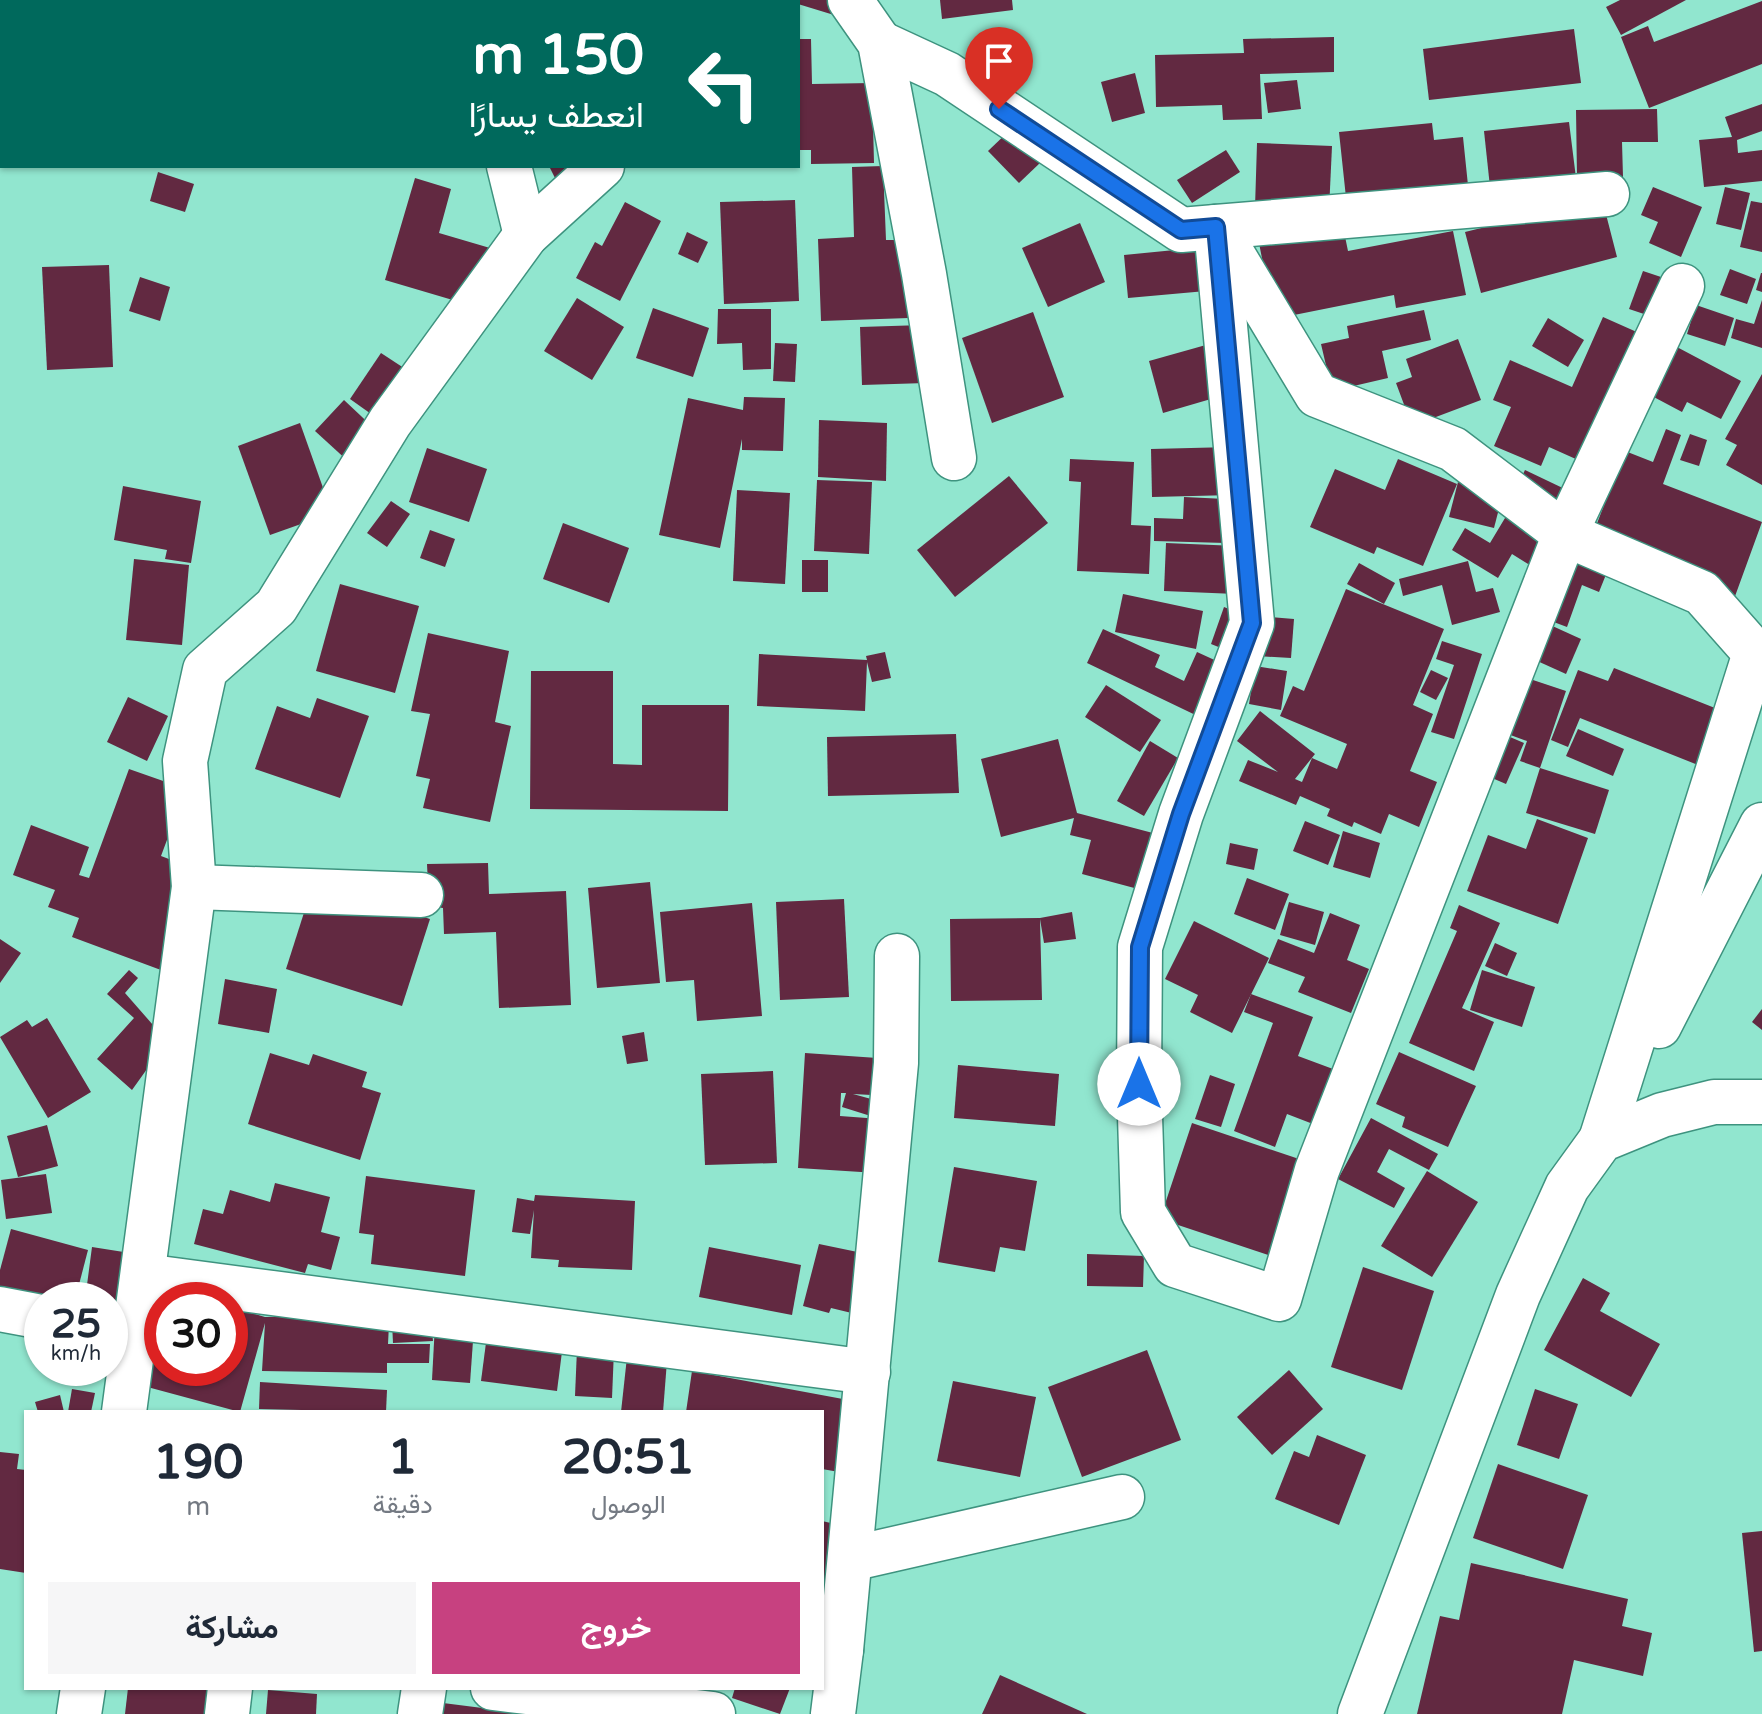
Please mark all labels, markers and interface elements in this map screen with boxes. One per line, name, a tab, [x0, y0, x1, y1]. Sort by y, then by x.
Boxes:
text: 150 m	[473, 22, 644, 89]
pin	[965, 27, 1033, 109]
icon: left	[672, 32, 776, 136]
icon: arrive	[977, 39, 1021, 83]
text: انعطف يسارًا	[468, 94, 644, 137]
position arrow	[1097, 1042, 1181, 1126]
speed limit sign: 30	[144, 1282, 248, 1386]
text: 25	[51, 1300, 101, 1348]
text: km/h	[51, 1342, 101, 1366]
text: 1	[388, 1429, 418, 1487]
text: 20:51	[562, 1429, 695, 1487]
text: 190	[153, 1434, 244, 1492]
text: دقيقة	[373, 1489, 433, 1520]
text: الوصول	[591, 1489, 666, 1520]
text: m	[186, 1491, 210, 1522]
button: مشاركة	[48, 1582, 416, 1674]
button: خروج	[432, 1582, 800, 1674]

